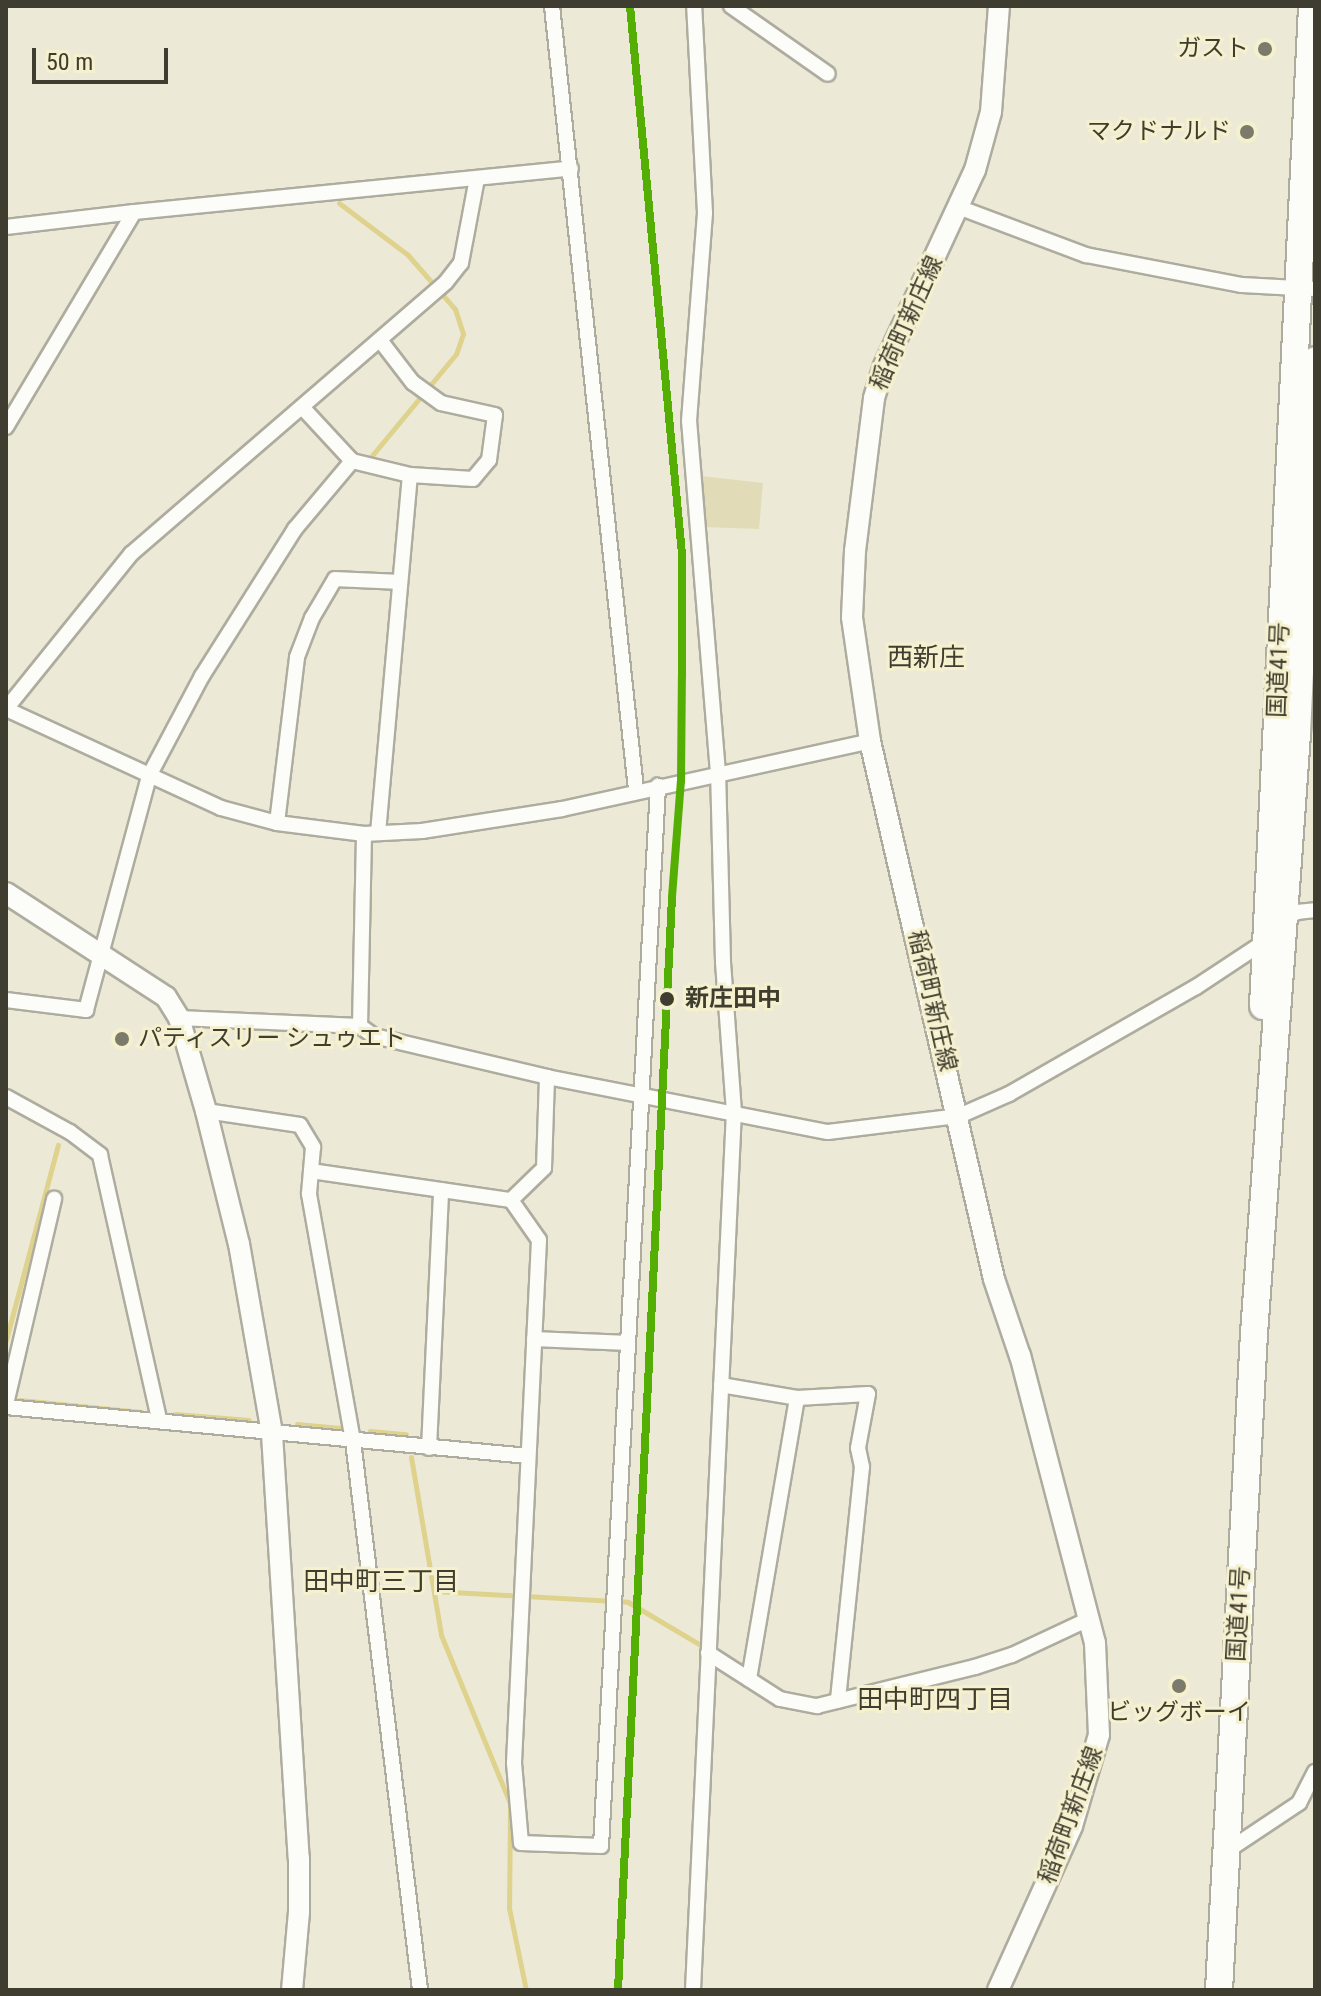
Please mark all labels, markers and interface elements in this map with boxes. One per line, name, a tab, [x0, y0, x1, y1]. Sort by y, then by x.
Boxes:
scale bar	[36, 32, 172, 82]
place label: ガスト	[1177, 35, 1249, 63]
marker: ガスト	[1256, 40, 1274, 58]
text: 50 m	[46, 48, 93, 76]
place label: マクドナルド	[1087, 118, 1231, 146]
marker: マクドナルド	[1238, 123, 1256, 141]
street label: 稲荷町新庄線	[865, 251, 949, 395]
street label: 国道41号	[1263, 622, 1295, 718]
district label: 西新庄	[887, 642, 965, 674]
street label: 稲荷町新庄線	[902, 928, 962, 1074]
place label: 新庄田中	[685, 985, 781, 1013]
marker: 新庄田中	[656, 988, 678, 1010]
place label: パティスリー シュゥエト	[138, 1025, 408, 1053]
marker: パティスリー シュゥエト	[113, 1030, 131, 1048]
street label: 国道41号	[1222, 1565, 1256, 1663]
district label: 田中町三丁目	[303, 1566, 459, 1598]
marker: ビッグボーイ	[1170, 1677, 1188, 1695]
district label: 田中町四丁目	[857, 1684, 1013, 1716]
place label: ビッグボーイ	[1107, 1699, 1251, 1727]
street label: 稲荷町新庄線	[1033, 1742, 1109, 1888]

